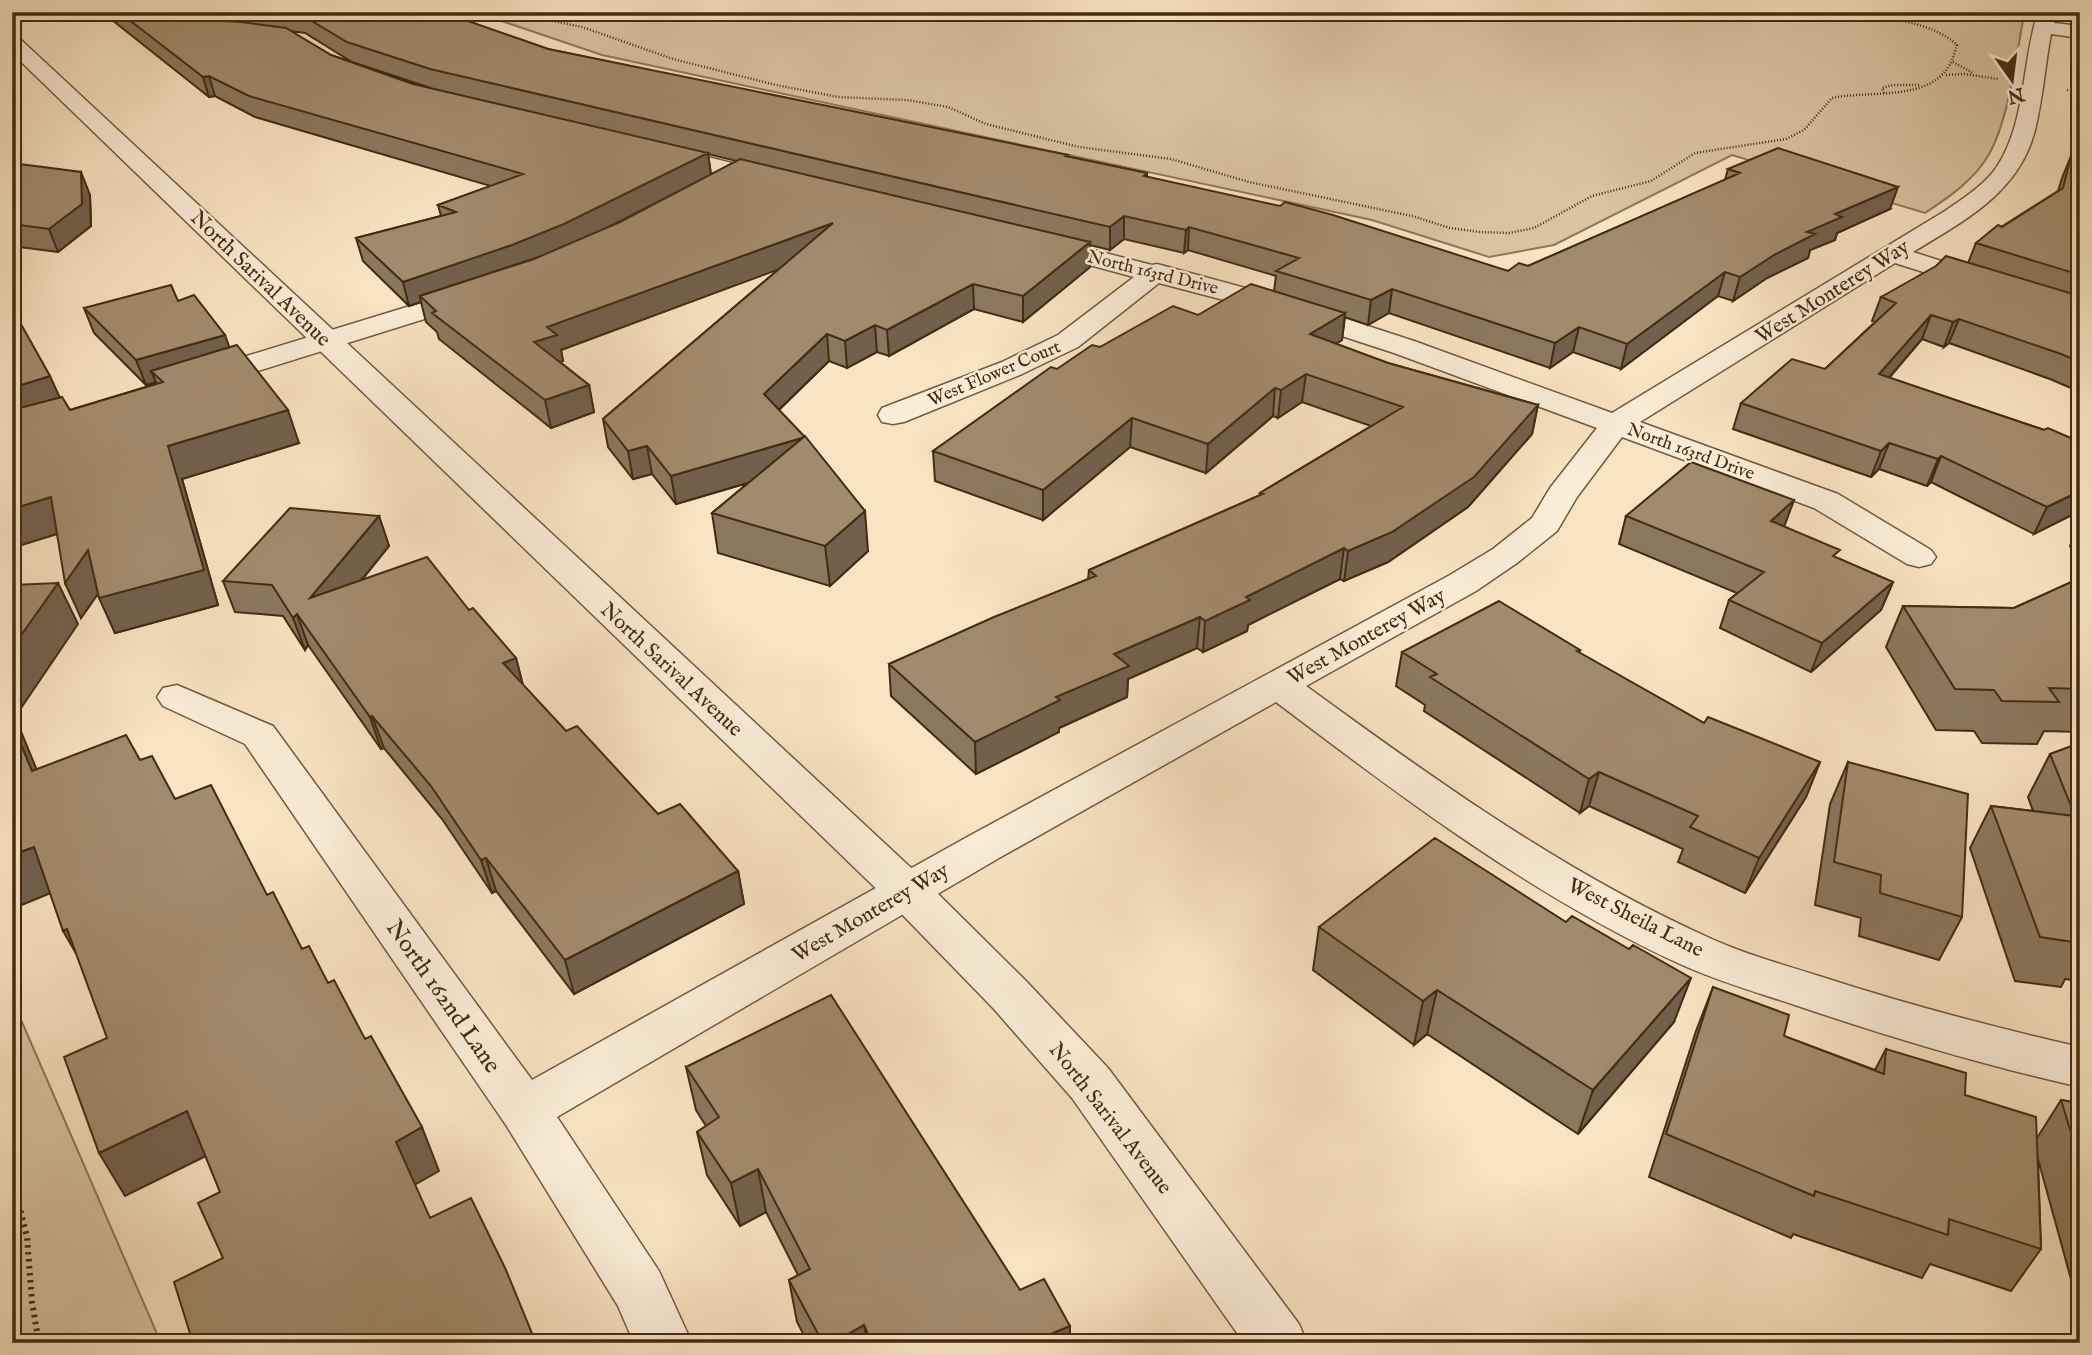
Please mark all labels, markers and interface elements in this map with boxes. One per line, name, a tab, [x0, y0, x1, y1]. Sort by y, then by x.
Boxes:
north arrow	[1976, 46, 2046, 116]
text: N	[2004, 81, 2027, 108]
street label: North Sarival Avenue	[184, 205, 336, 353]
street label: West Monterey Way	[1751, 234, 1915, 351]
street label: North 163rd Drive	[1085, 246, 1220, 301]
street label: West Flower Court	[925, 336, 1064, 413]
street label: North 163rd Drive	[1624, 419, 1757, 486]
street label: West Monterey Way	[1283, 582, 1451, 692]
street label: North Sarival Avenue	[594, 597, 748, 743]
street label: West Monterey Way	[787, 857, 955, 969]
street label: West Sheila Lane	[1563, 872, 1708, 964]
street label: North 162nd Lane	[378, 914, 507, 1080]
street label: North Sarival Avenue	[1042, 1038, 1178, 1201]

